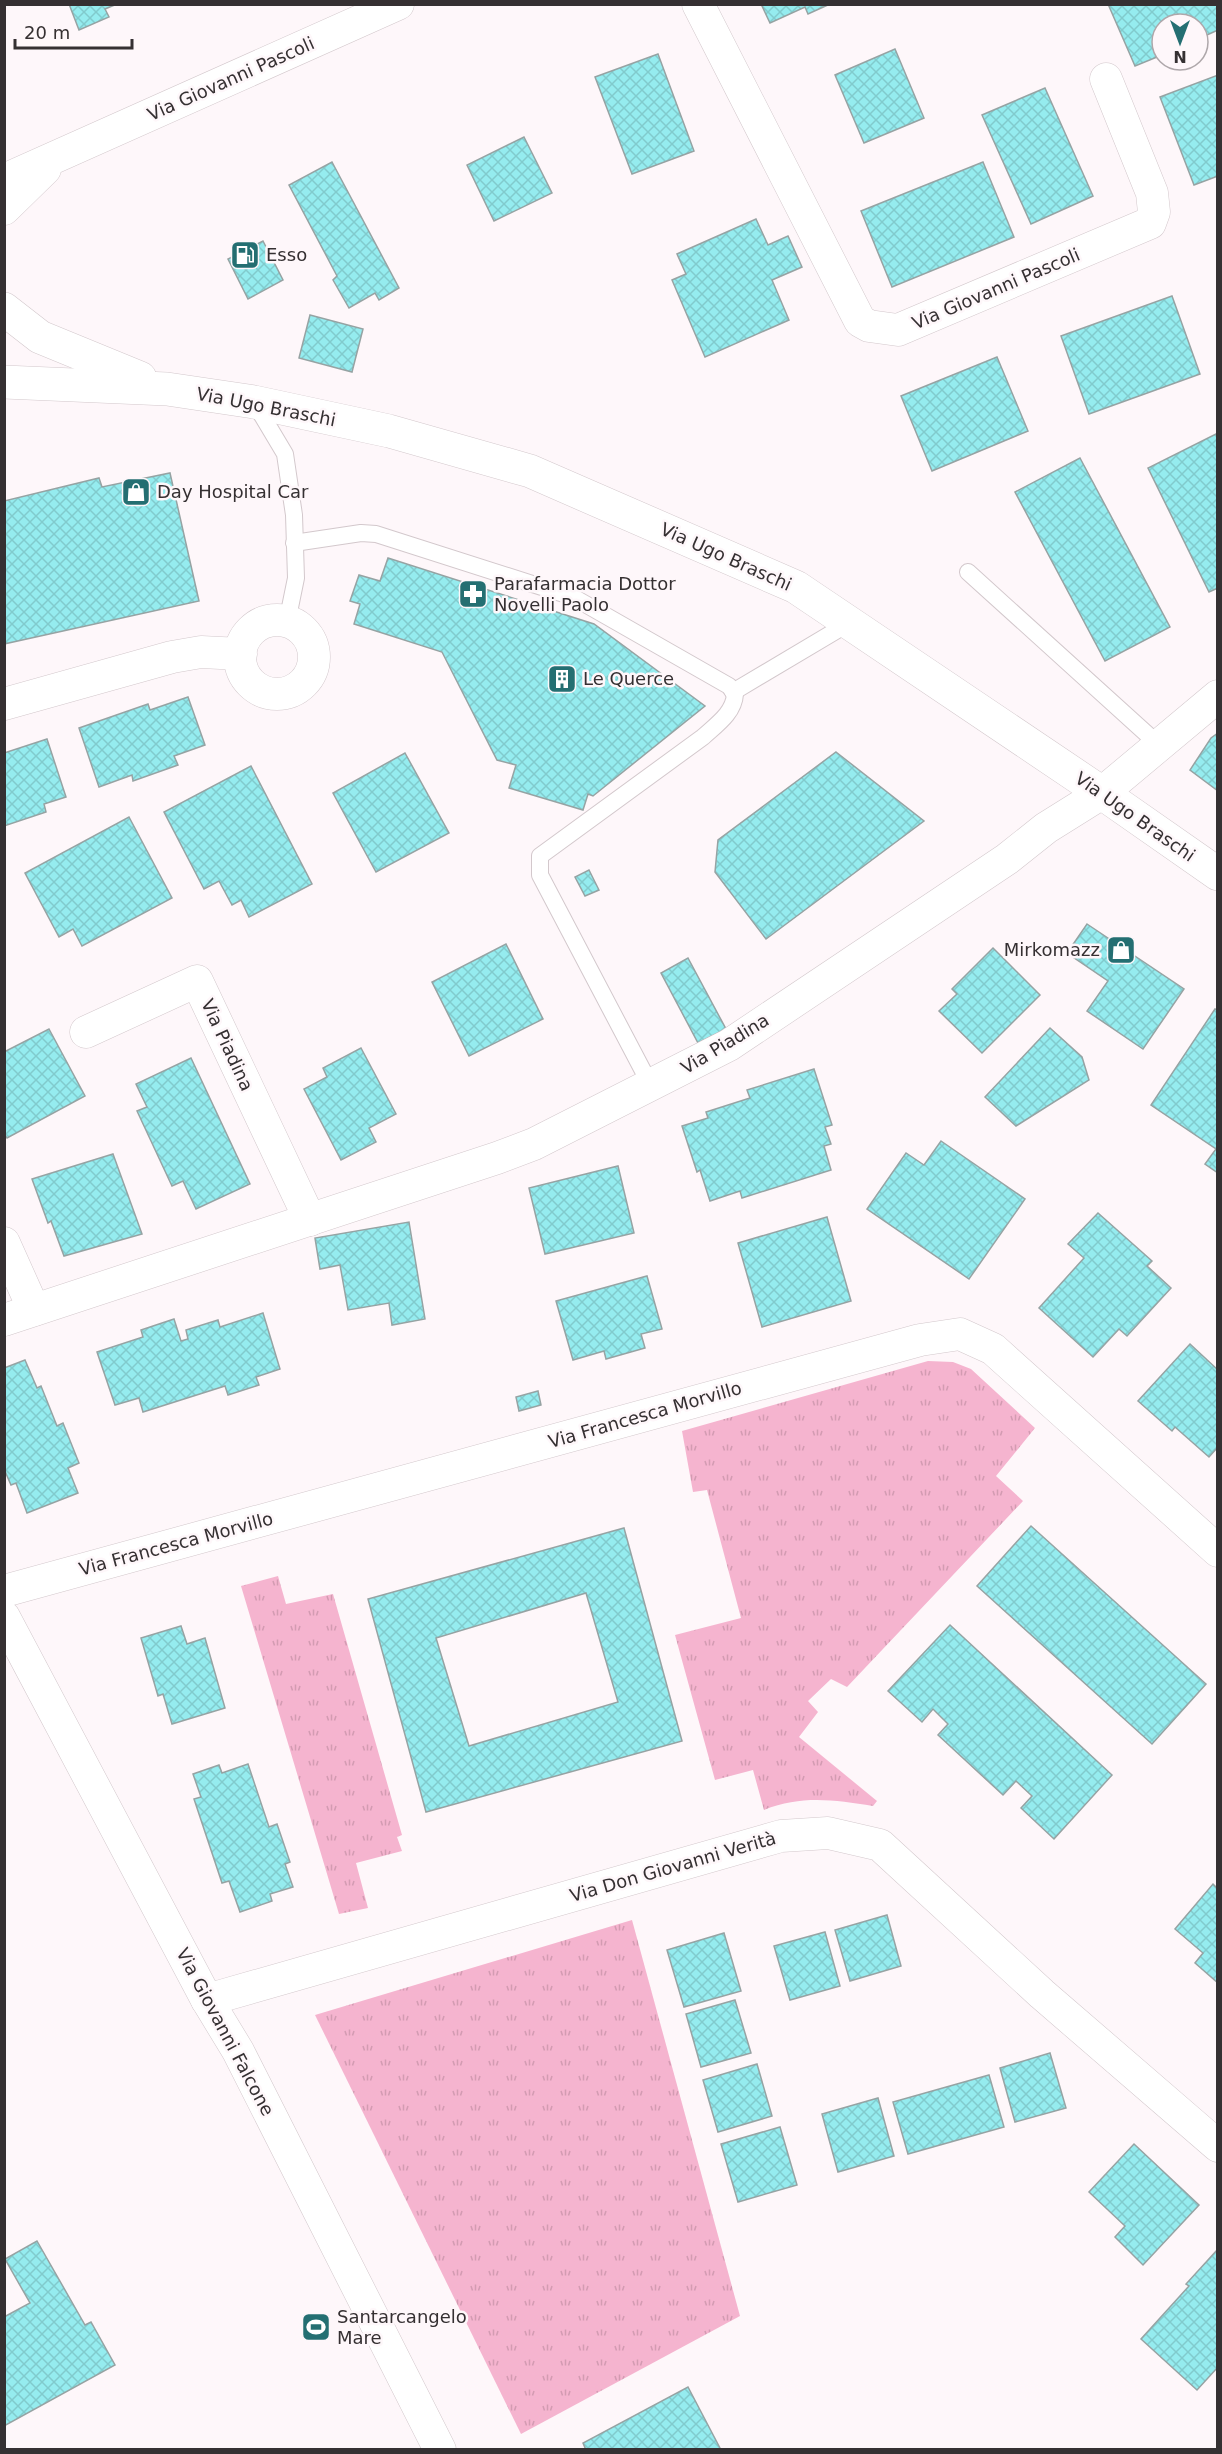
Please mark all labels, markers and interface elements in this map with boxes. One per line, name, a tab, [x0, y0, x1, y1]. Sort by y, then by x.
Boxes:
scale bar	[15, 12, 132, 50]
north arrow	[1150, 12, 1210, 72]
text: 20 m	[24, 22, 70, 43]
street label: Via Giovanni Pascoli	[144, 32, 317, 125]
text: N	[1173, 47, 1187, 66]
fuel station icon: Esso	[229, 239, 261, 271]
place label: Esso	[266, 244, 307, 265]
street label: Via Giovanni Pascoli	[909, 244, 1083, 333]
street label: Via Ugo Braschi	[195, 383, 338, 430]
shop icon: Day Hospital Car	[120, 476, 152, 508]
place label: Day Hospital Car	[157, 481, 309, 502]
street label: Via Ugo Braschi	[657, 518, 795, 595]
place label: Parafarmacia Dottor Novelli Paolo	[494, 573, 676, 615]
pharmacy icon: Parafarmacia Dottor Novelli Paolo	[457, 578, 489, 610]
building icon: Le Querce	[546, 663, 578, 695]
place label: Le Querce	[583, 668, 674, 689]
street label: Via Ugo Braschi	[1071, 767, 1199, 866]
shop icon: Mirkomazz	[1105, 934, 1137, 966]
place label: Mirkomazz	[1004, 939, 1100, 960]
street label: Via Piadina	[197, 995, 258, 1094]
street label: Via Piadina	[677, 1009, 773, 1078]
street label: Via Francesca Morvillo	[546, 1377, 744, 1452]
street label: Via Francesca Morvillo	[76, 1507, 275, 1580]
street label: Via Don Giovanni Verità	[567, 1827, 778, 1906]
street label: Via Giovanni Falcone	[172, 1944, 279, 2119]
place label: Santarcangelo Mare	[337, 2306, 467, 2348]
sports icon: Santarcangelo Mare	[300, 2311, 332, 2343]

